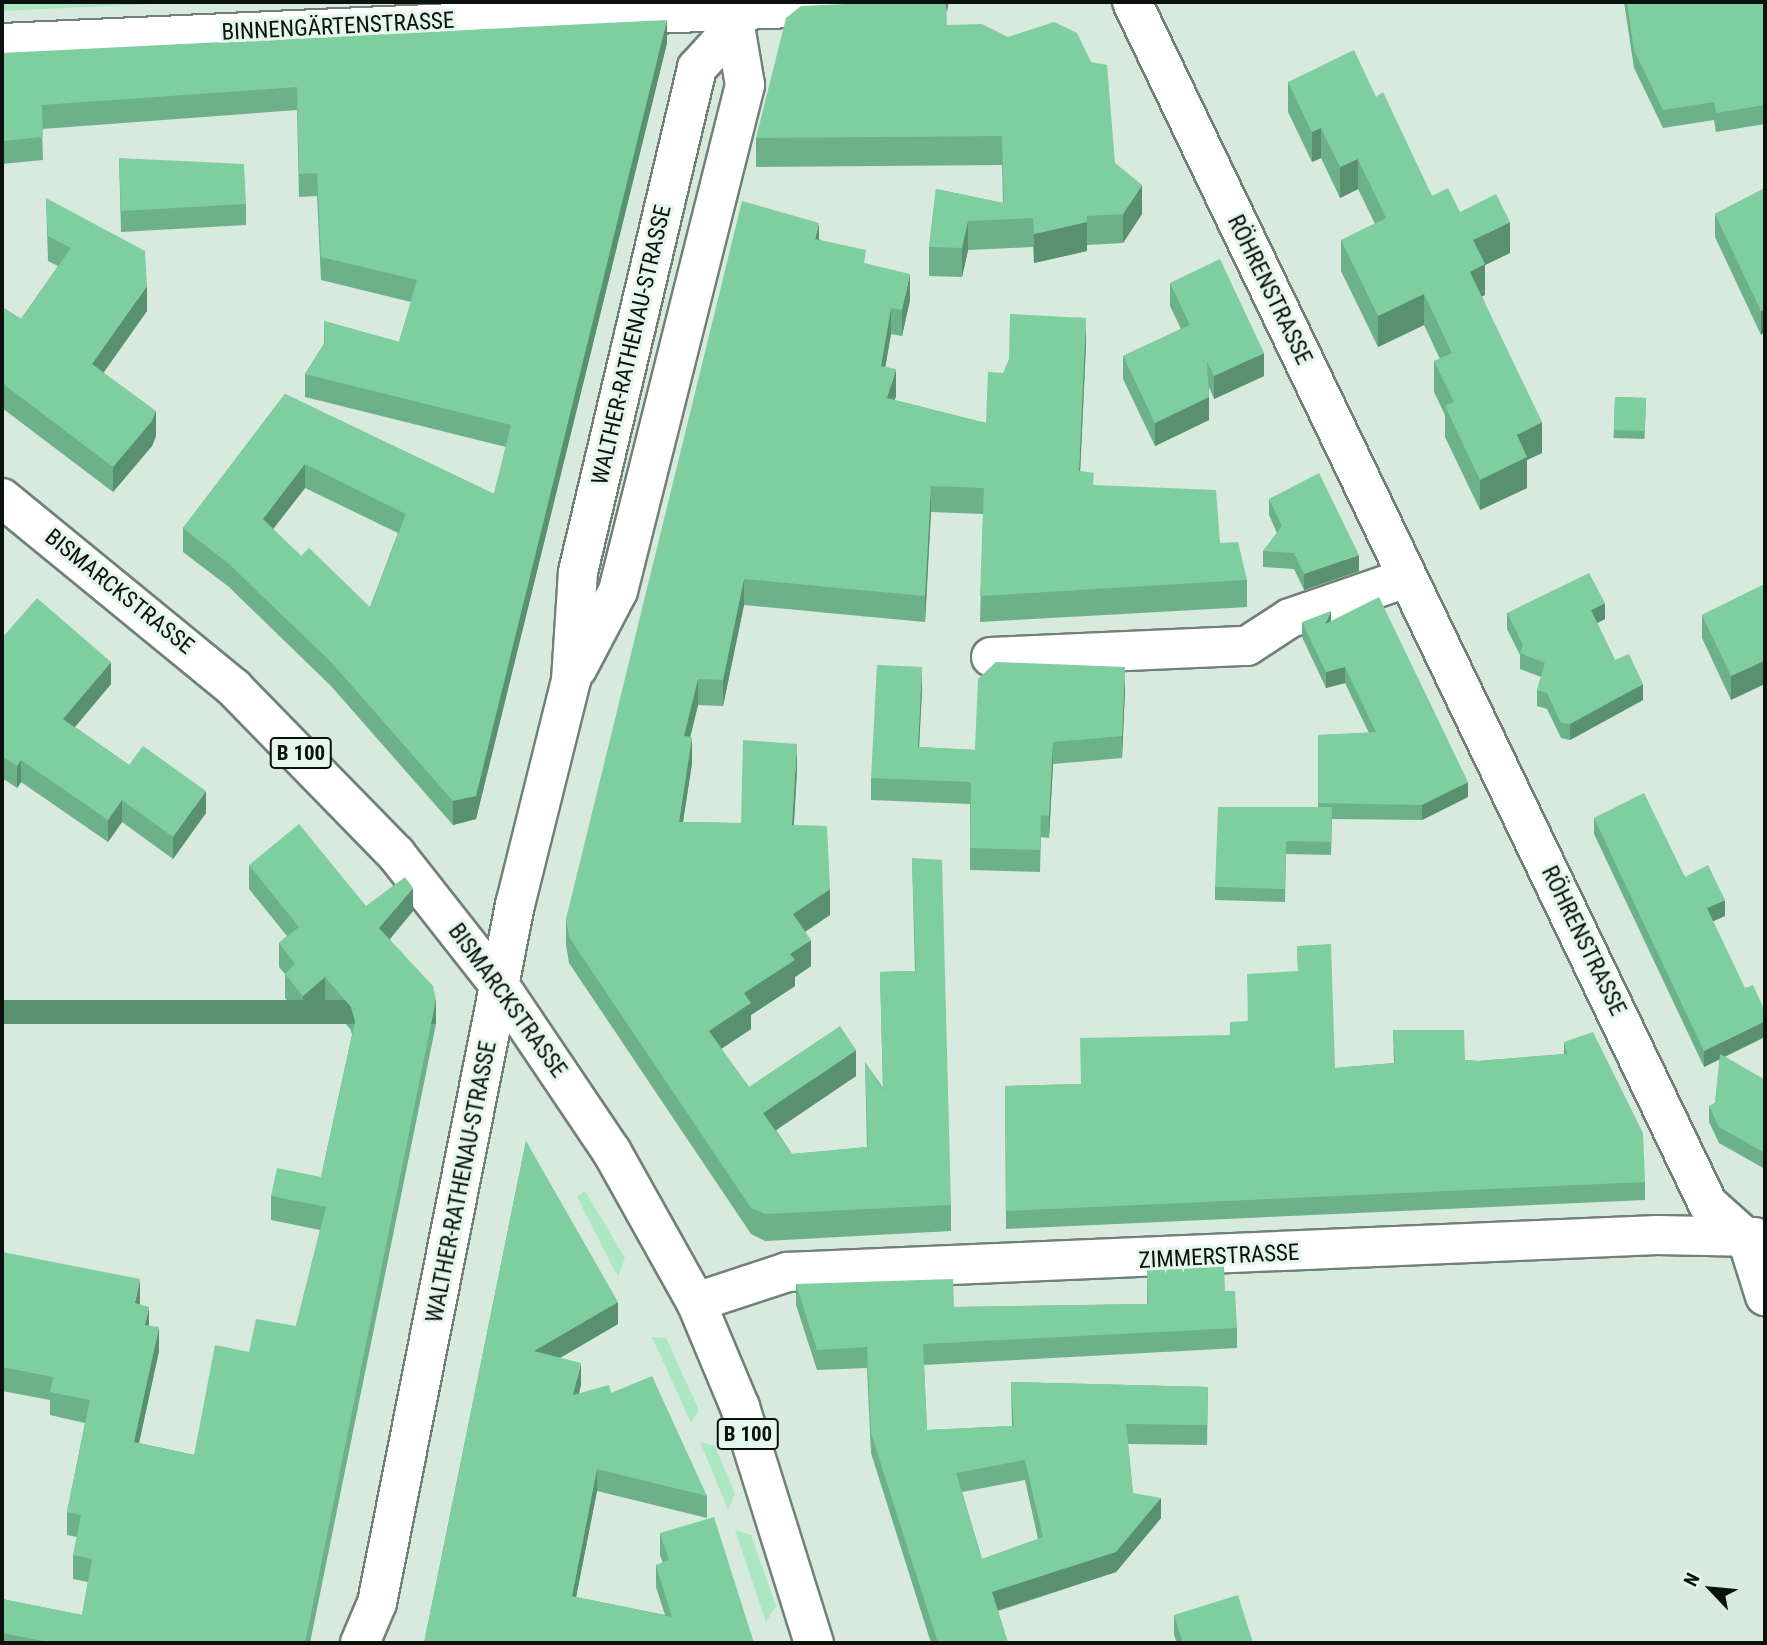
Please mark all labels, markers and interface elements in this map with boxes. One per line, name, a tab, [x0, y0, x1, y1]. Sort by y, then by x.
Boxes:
street label: BINNENGÄRTENSTRASSE	[221, 7, 455, 47]
street label: WALTHER-RATHENAU-STRASSE	[586, 202, 678, 488]
street label: RÖHRENSTRASSE	[1221, 211, 1317, 369]
street label: BISMARCKSTRASSE	[39, 524, 199, 660]
road number: B 100	[270, 736, 332, 770]
street label: RÖHRENSTRASSE	[1535, 862, 1631, 1020]
street label: BISMARCKSTRASSE	[442, 919, 572, 1083]
street label: WALTHER-RATHENAU-STRASSE	[421, 1039, 503, 1325]
street label: ZIMMERSTRASSE	[1138, 1239, 1300, 1275]
road number: B 100	[716, 1416, 780, 1452]
north arrow	[1676, 1554, 1746, 1624]
text: N	[1679, 1569, 1705, 1590]

